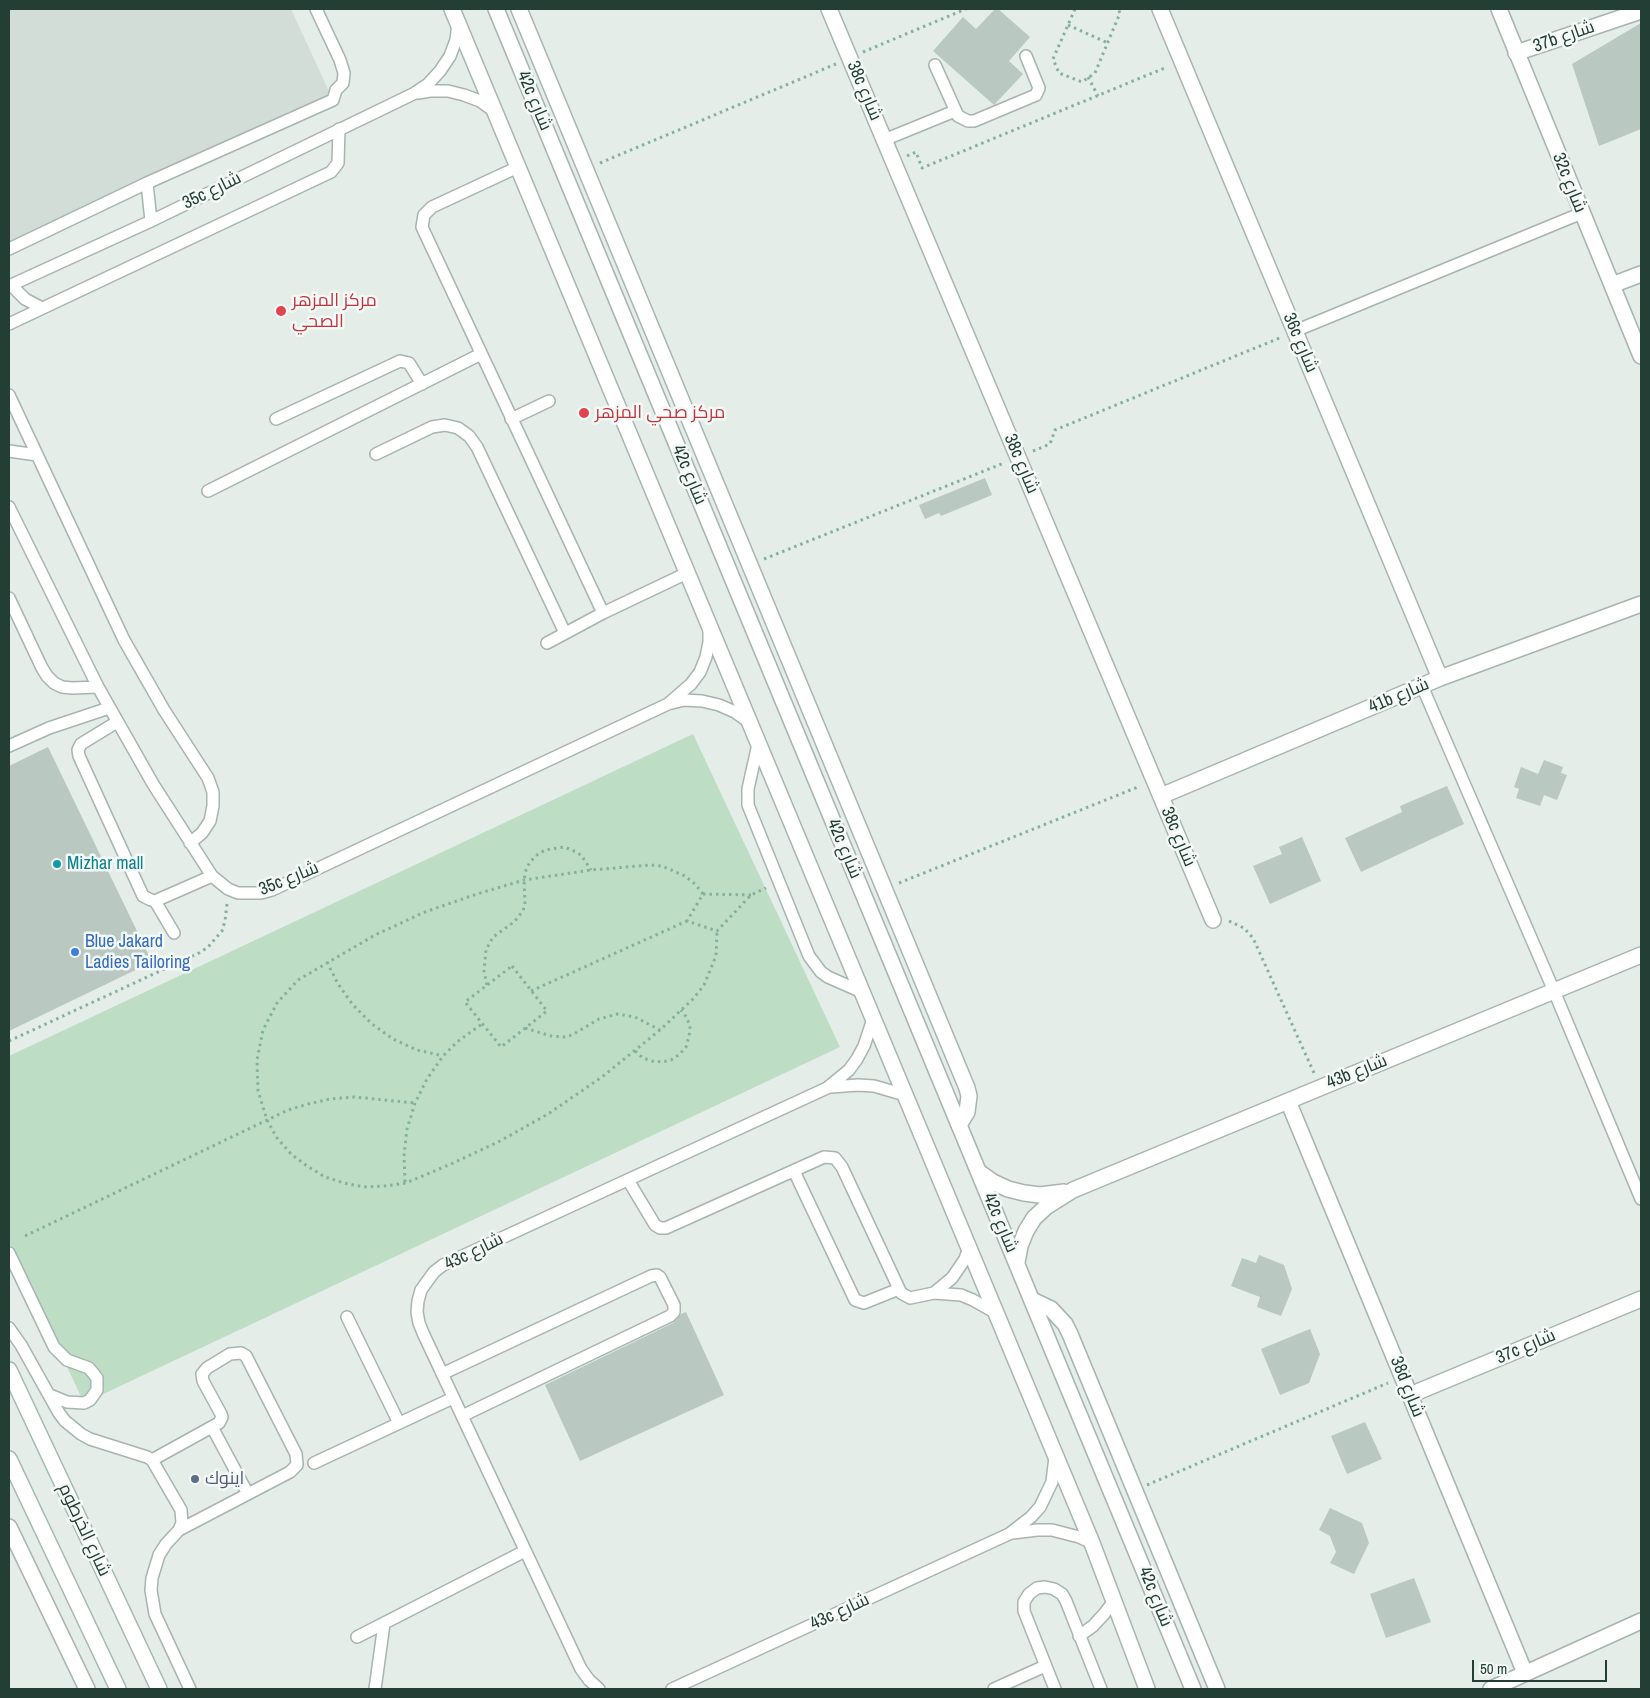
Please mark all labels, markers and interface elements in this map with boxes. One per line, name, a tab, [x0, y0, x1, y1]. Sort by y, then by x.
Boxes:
street label: 37b شارع	[1530, 16, 1598, 58]
street label: 38c شارع	[842, 58, 886, 124]
street label: 42c شارع	[512, 68, 556, 134]
street label: 32c شارع	[1547, 150, 1591, 216]
street label: 35c شارع	[179, 168, 245, 214]
place label: مركز المزهر الصحي	[292, 290, 377, 332]
marker: مركز المزهر الصحي	[274, 304, 288, 318]
street label: 36c شارع	[1278, 310, 1322, 376]
place label: مركز صحي المزهر	[595, 402, 725, 424]
marker: مركز صحي المزهر	[577, 406, 591, 420]
street label: 38c شارع	[999, 431, 1043, 497]
street label: 42c شارع	[667, 442, 711, 508]
street label: 41b شارع	[1366, 674, 1432, 718]
street label: 38c شارع	[1156, 804, 1200, 870]
street label: 42c شارع	[822, 816, 866, 882]
place label: Mizhar mall	[67, 853, 143, 875]
street label: 35c شارع	[256, 857, 322, 901]
marker: Mizhar mall	[51, 858, 63, 870]
place label: Blue Jakard Ladies Tailoring	[85, 931, 190, 974]
marker: Blue Jakard Ladies Tailoring	[69, 946, 81, 958]
street label: 43b شارع	[1323, 1050, 1391, 1094]
street label: 42c شارع	[978, 1190, 1022, 1256]
street label: 43c شارع	[441, 1229, 507, 1275]
street label: 37c شارع	[1493, 1325, 1559, 1369]
street label: 38d شارع	[1385, 1353, 1429, 1421]
place label: اينوك	[205, 1468, 244, 1490]
marker: اينوك	[189, 1473, 201, 1485]
street label: شارع الخرطوم	[53, 1480, 115, 1580]
street label: 42c شارع	[1133, 1564, 1177, 1630]
street label: 43c شارع	[807, 1589, 873, 1635]
scale bar	[1475, 1650, 1610, 1682]
text: 50 m	[1480, 1658, 1507, 1679]

